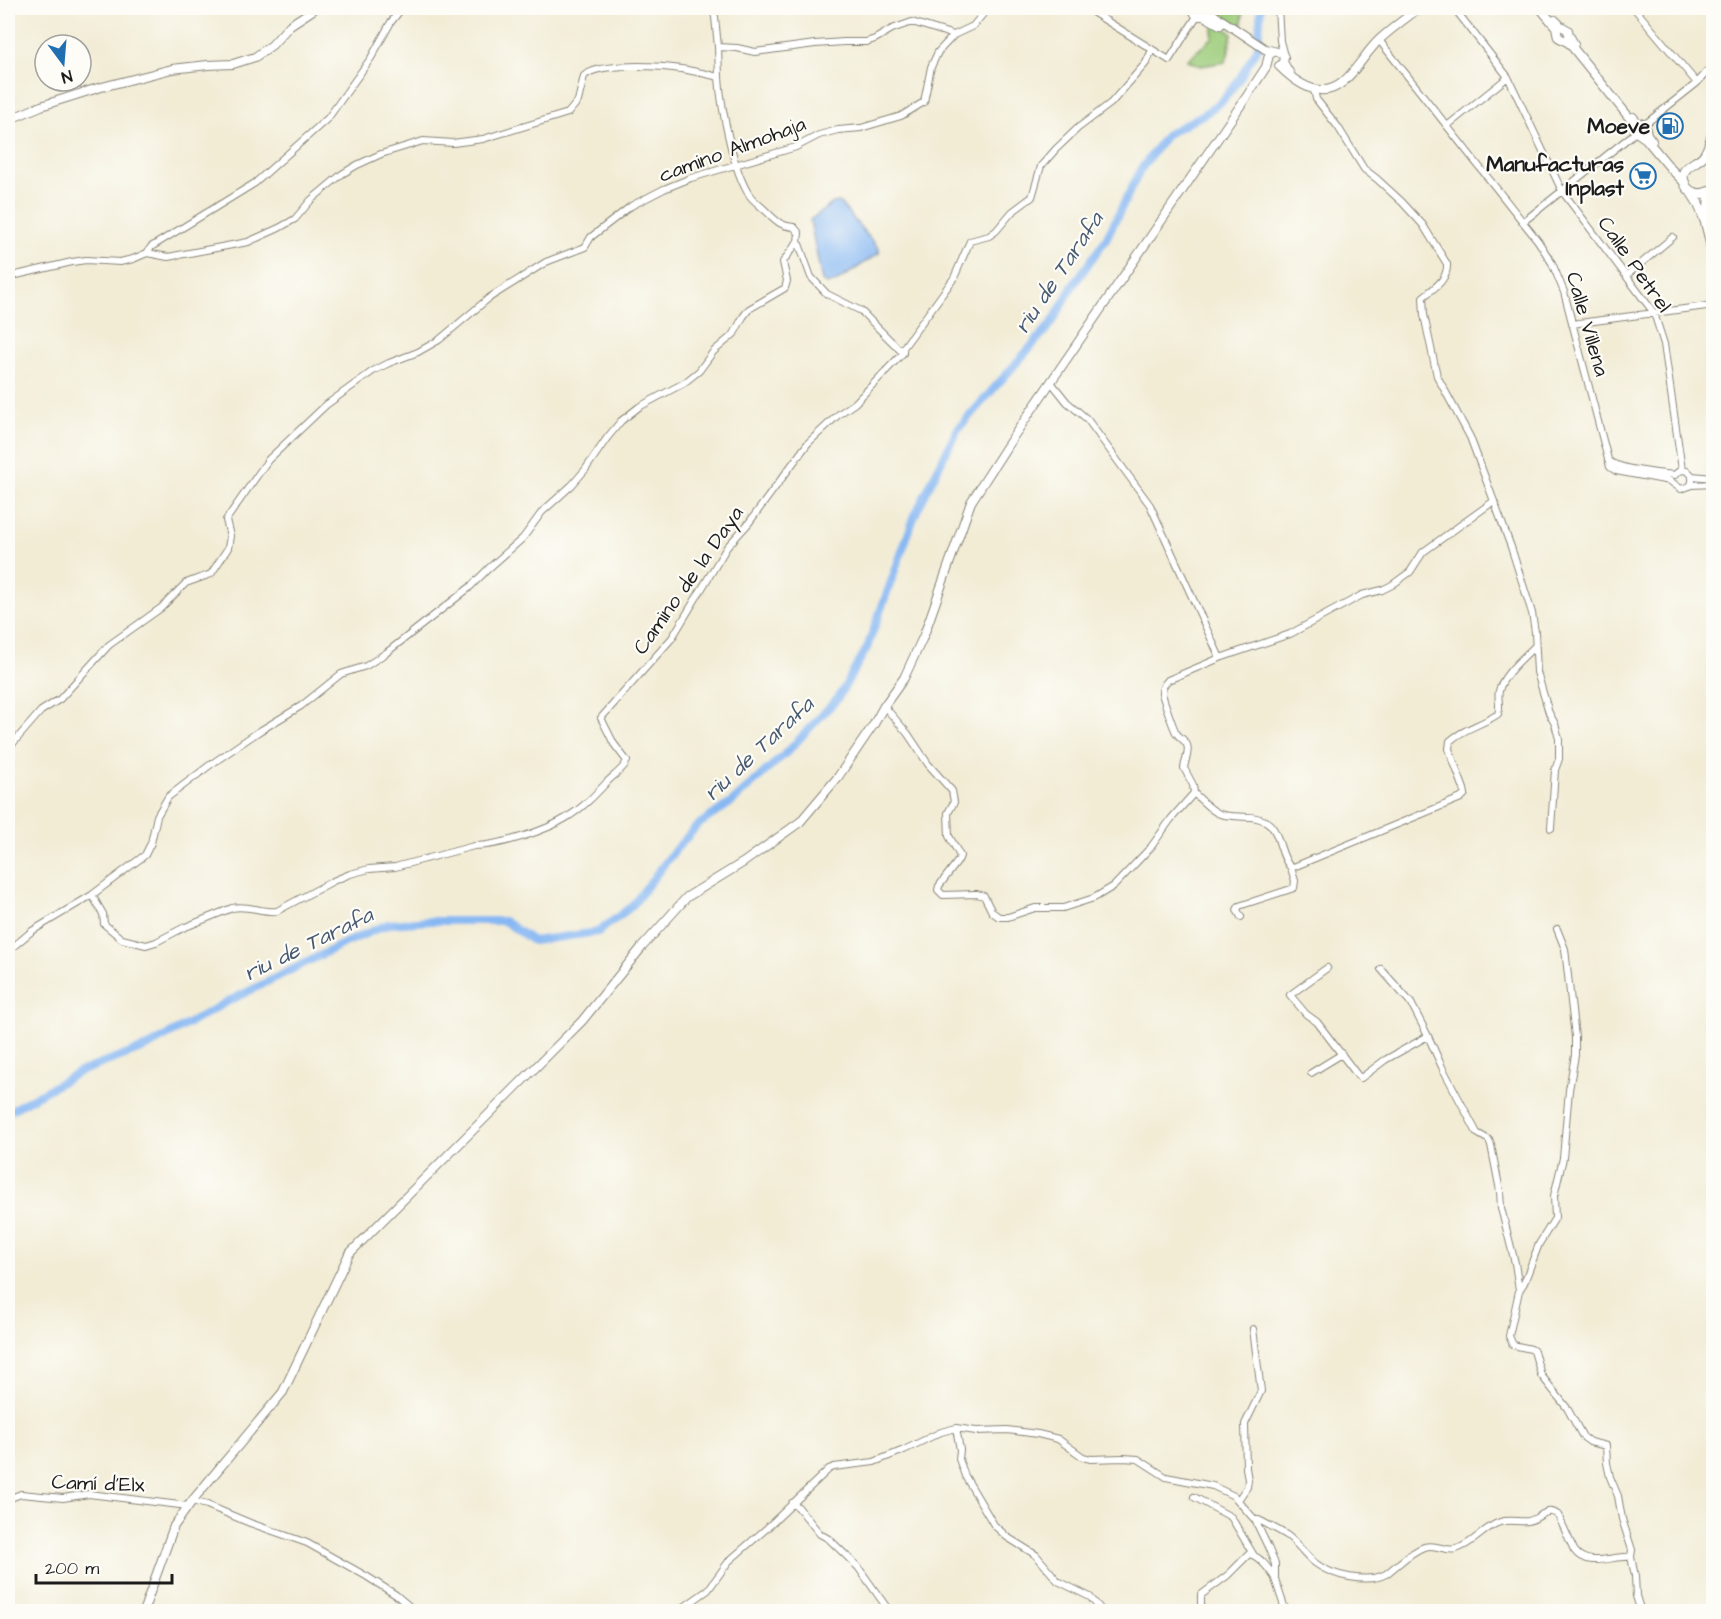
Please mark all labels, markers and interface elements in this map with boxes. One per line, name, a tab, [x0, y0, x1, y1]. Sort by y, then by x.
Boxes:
north arrow	[33, 33, 93, 93]
text: N	[59, 65, 75, 88]
street label: camino Almohaja	[655, 109, 810, 190]
fuel station icon: Moeve	[1655, 111, 1685, 141]
place label: Moeve	[1587, 112, 1651, 141]
place label: Manufacturas Inplast	[1486, 150, 1625, 204]
supermarket icon: Manufacturas Inplast	[1628, 161, 1658, 191]
water label: riu de Tarafa	[1007, 205, 1112, 340]
street label: Calle Petrel	[1591, 210, 1678, 318]
street label: Calle Villena	[1559, 269, 1616, 380]
street label: Camino de la Daya	[626, 500, 752, 662]
water label: riu de Tarafa	[697, 689, 822, 808]
water label: riu de Tarafa	[239, 899, 380, 989]
street label: Camí d'Elx	[51, 1467, 145, 1500]
scale bar	[36, 1547, 172, 1585]
text: 200 m	[45, 1556, 99, 1581]

